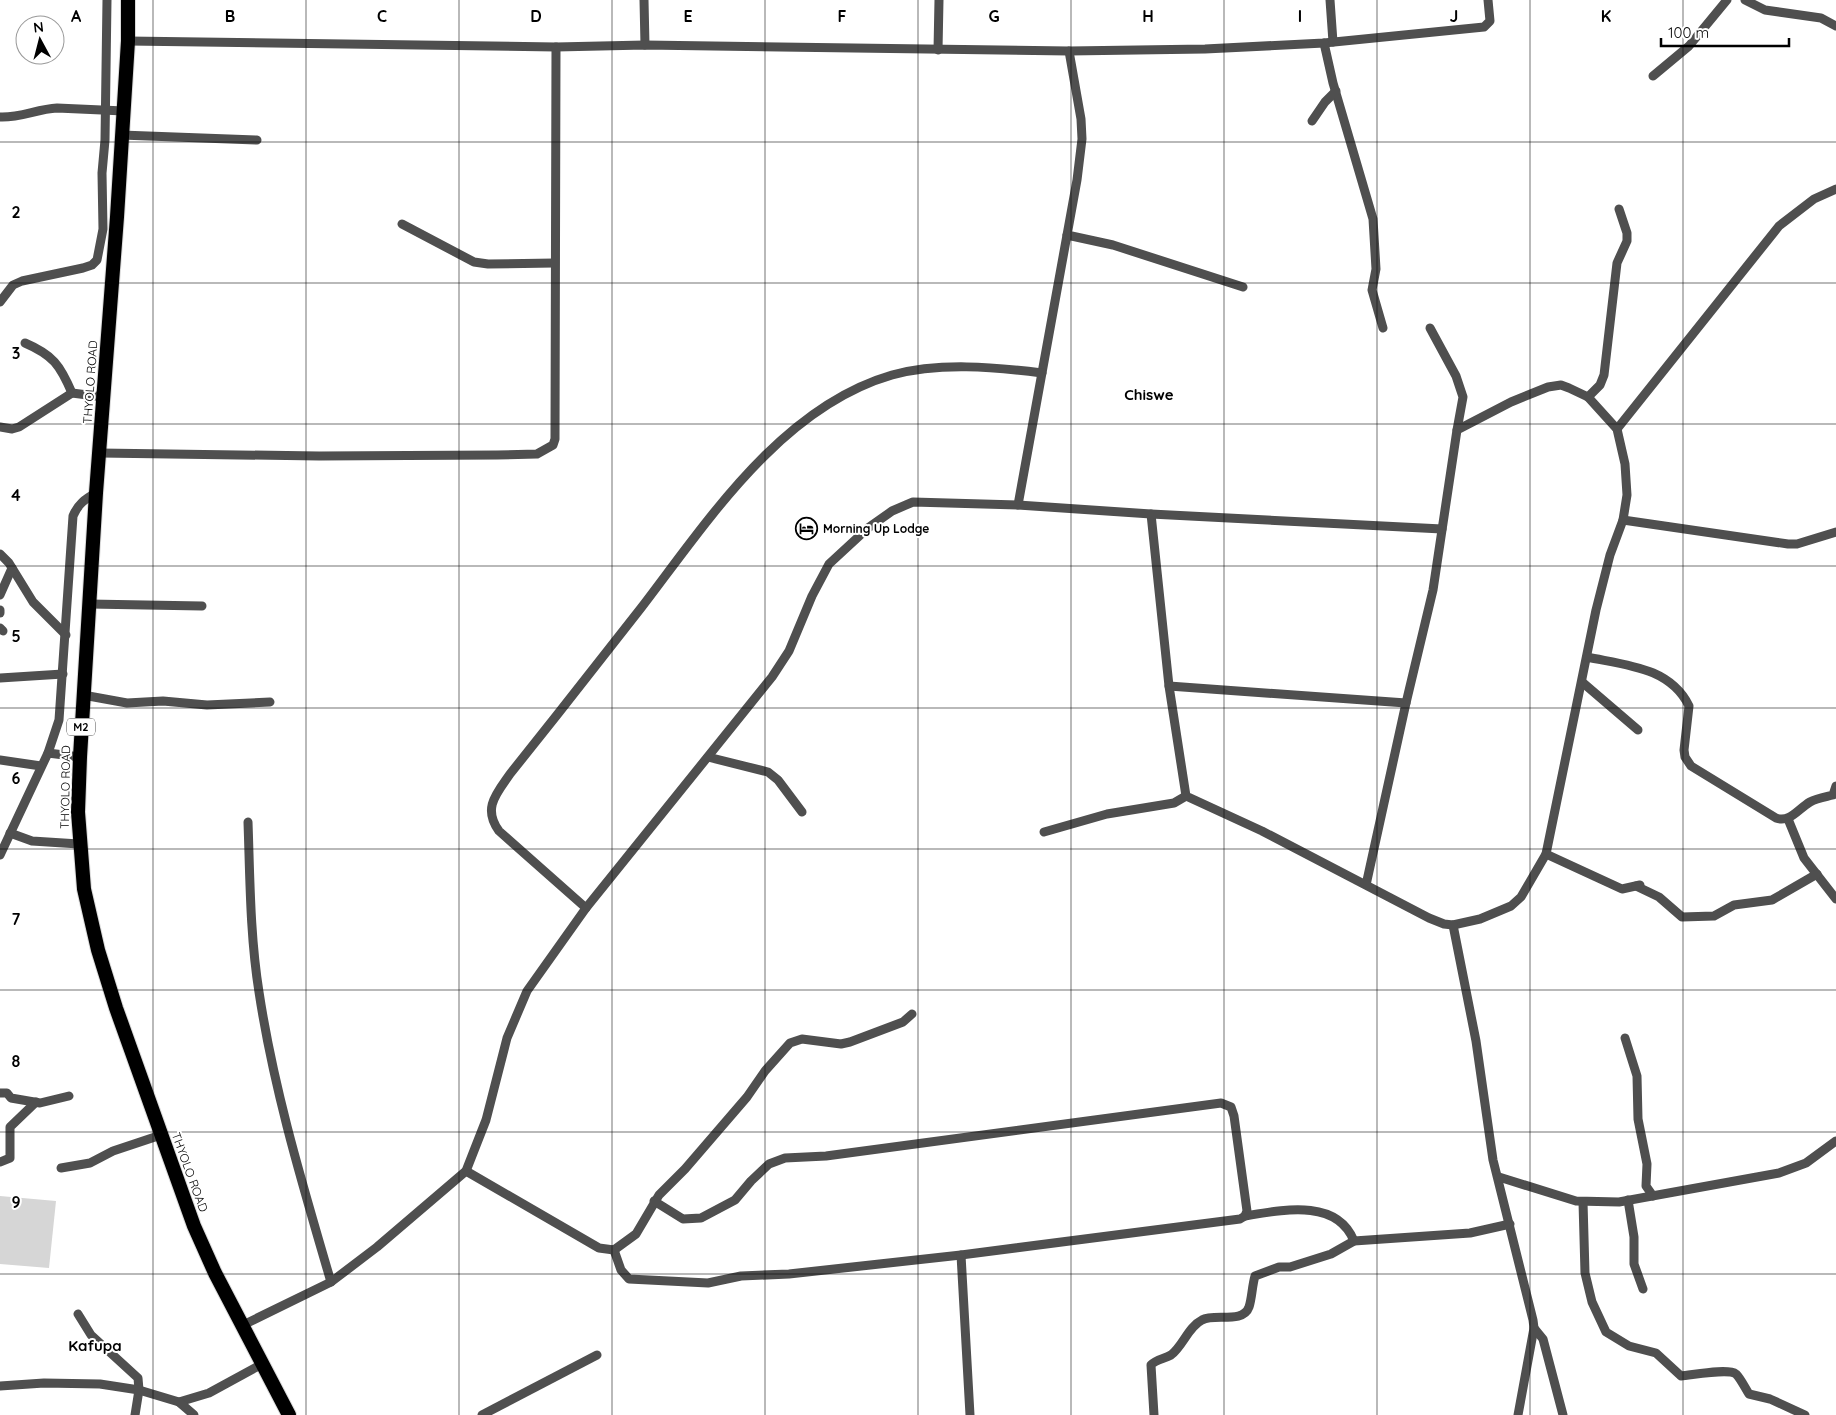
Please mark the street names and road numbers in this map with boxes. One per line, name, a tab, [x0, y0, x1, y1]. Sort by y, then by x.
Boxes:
street label: THYOLO ROAD	[80, 339, 100, 424]
road number: M2	[67, 719, 95, 736]
street label: THYOLO ROAD	[57, 745, 73, 829]
street label: THYOLO ROAD	[169, 1130, 211, 1214]

